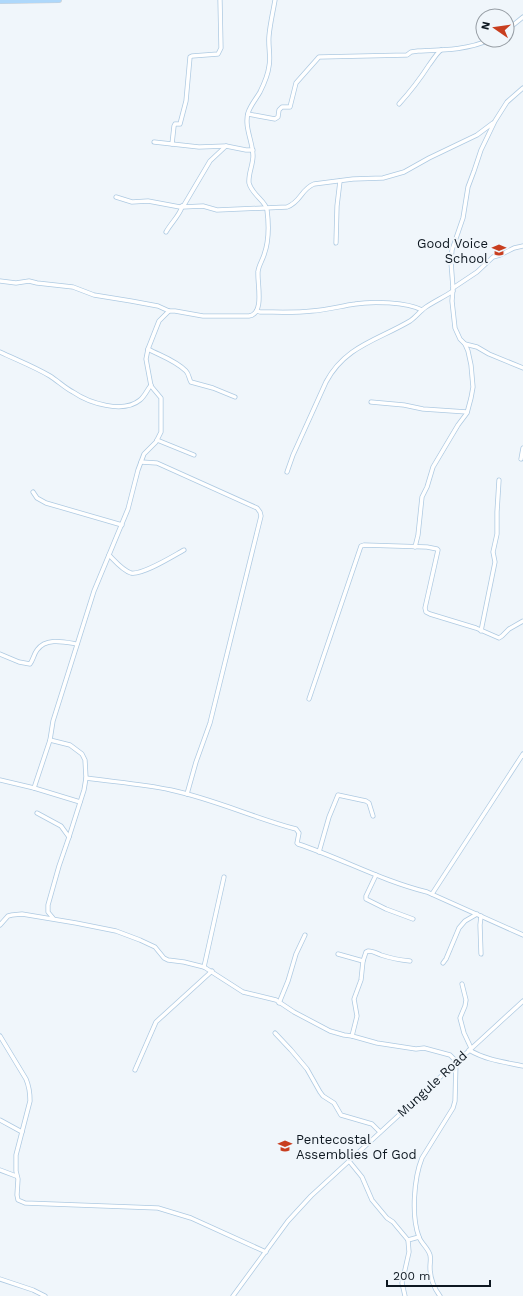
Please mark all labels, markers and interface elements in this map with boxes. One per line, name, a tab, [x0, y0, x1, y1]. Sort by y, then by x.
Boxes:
north arrow	[475, 8, 515, 48]
text: N	[478, 20, 493, 31]
place label: Good Voice School	[417, 236, 488, 266]
school or university icon: Good Voice School	[491, 242, 507, 258]
street label: Mungule Road	[394, 1048, 470, 1120]
place label: Pentecostal Assemblies Of God	[296, 1132, 417, 1162]
school or university icon: Pentecostal Assemblies Of God	[277, 1138, 293, 1154]
scale bar	[387, 1262, 490, 1288]
text: 200 m	[393, 1269, 430, 1283]

